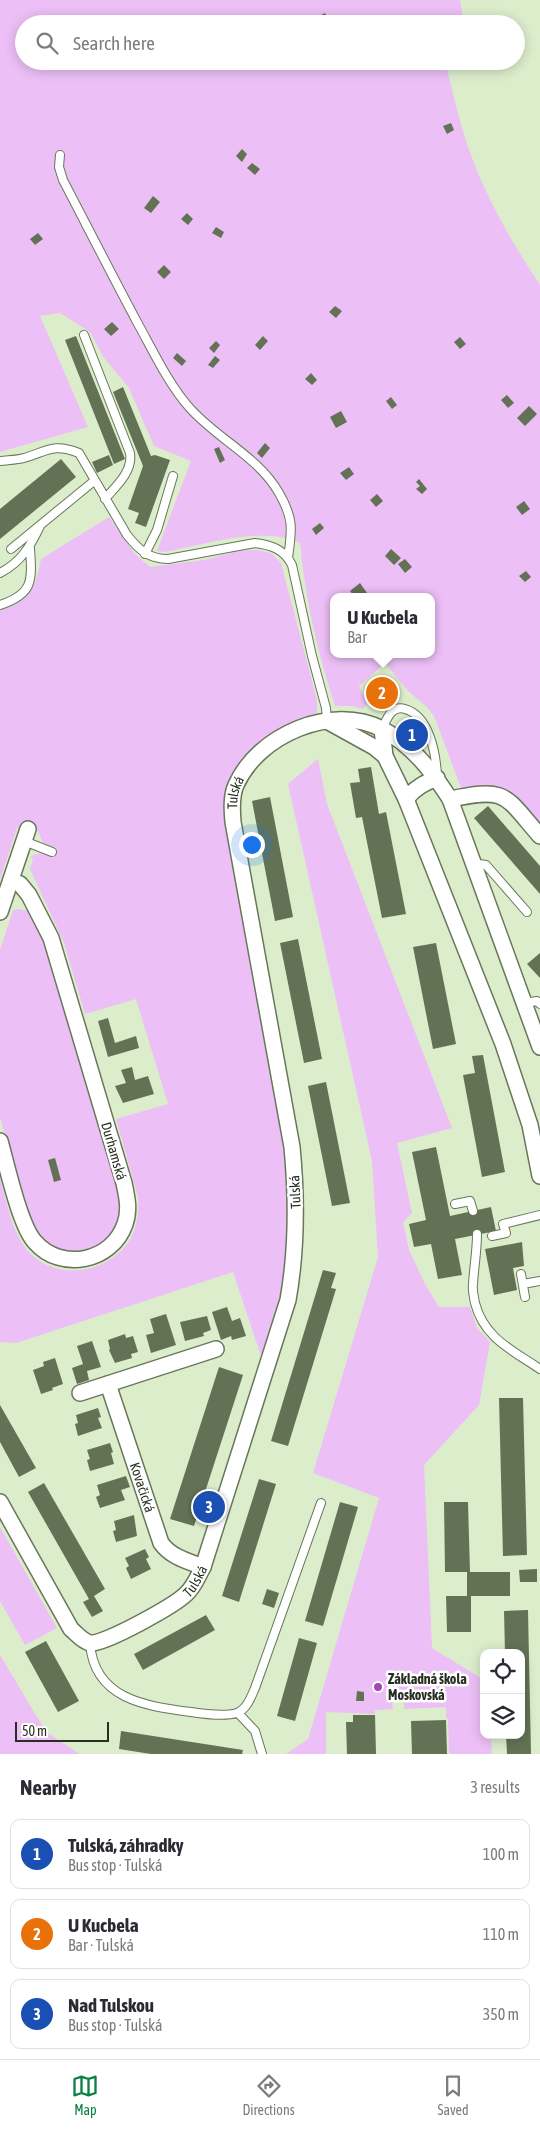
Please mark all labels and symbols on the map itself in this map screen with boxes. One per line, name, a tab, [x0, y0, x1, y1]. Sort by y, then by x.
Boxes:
pin: 2	[366, 674, 398, 712]
pin: 1	[396, 716, 428, 754]
street label: Tulská	[224, 773, 247, 809]
your location	[239, 832, 265, 858]
street label: Durhamská	[98, 1120, 130, 1182]
street label: Tulská	[286, 1175, 304, 1209]
street label: Kovačická	[127, 1460, 158, 1514]
pin: 3	[193, 1488, 225, 1526]
street label: Tulská	[180, 1563, 210, 1600]
place label: Základná škola Moskovská	[388, 1671, 467, 1703]
marker: Základná škola Moskovská	[372, 1681, 384, 1693]
scale bar	[15, 1719, 109, 1742]

